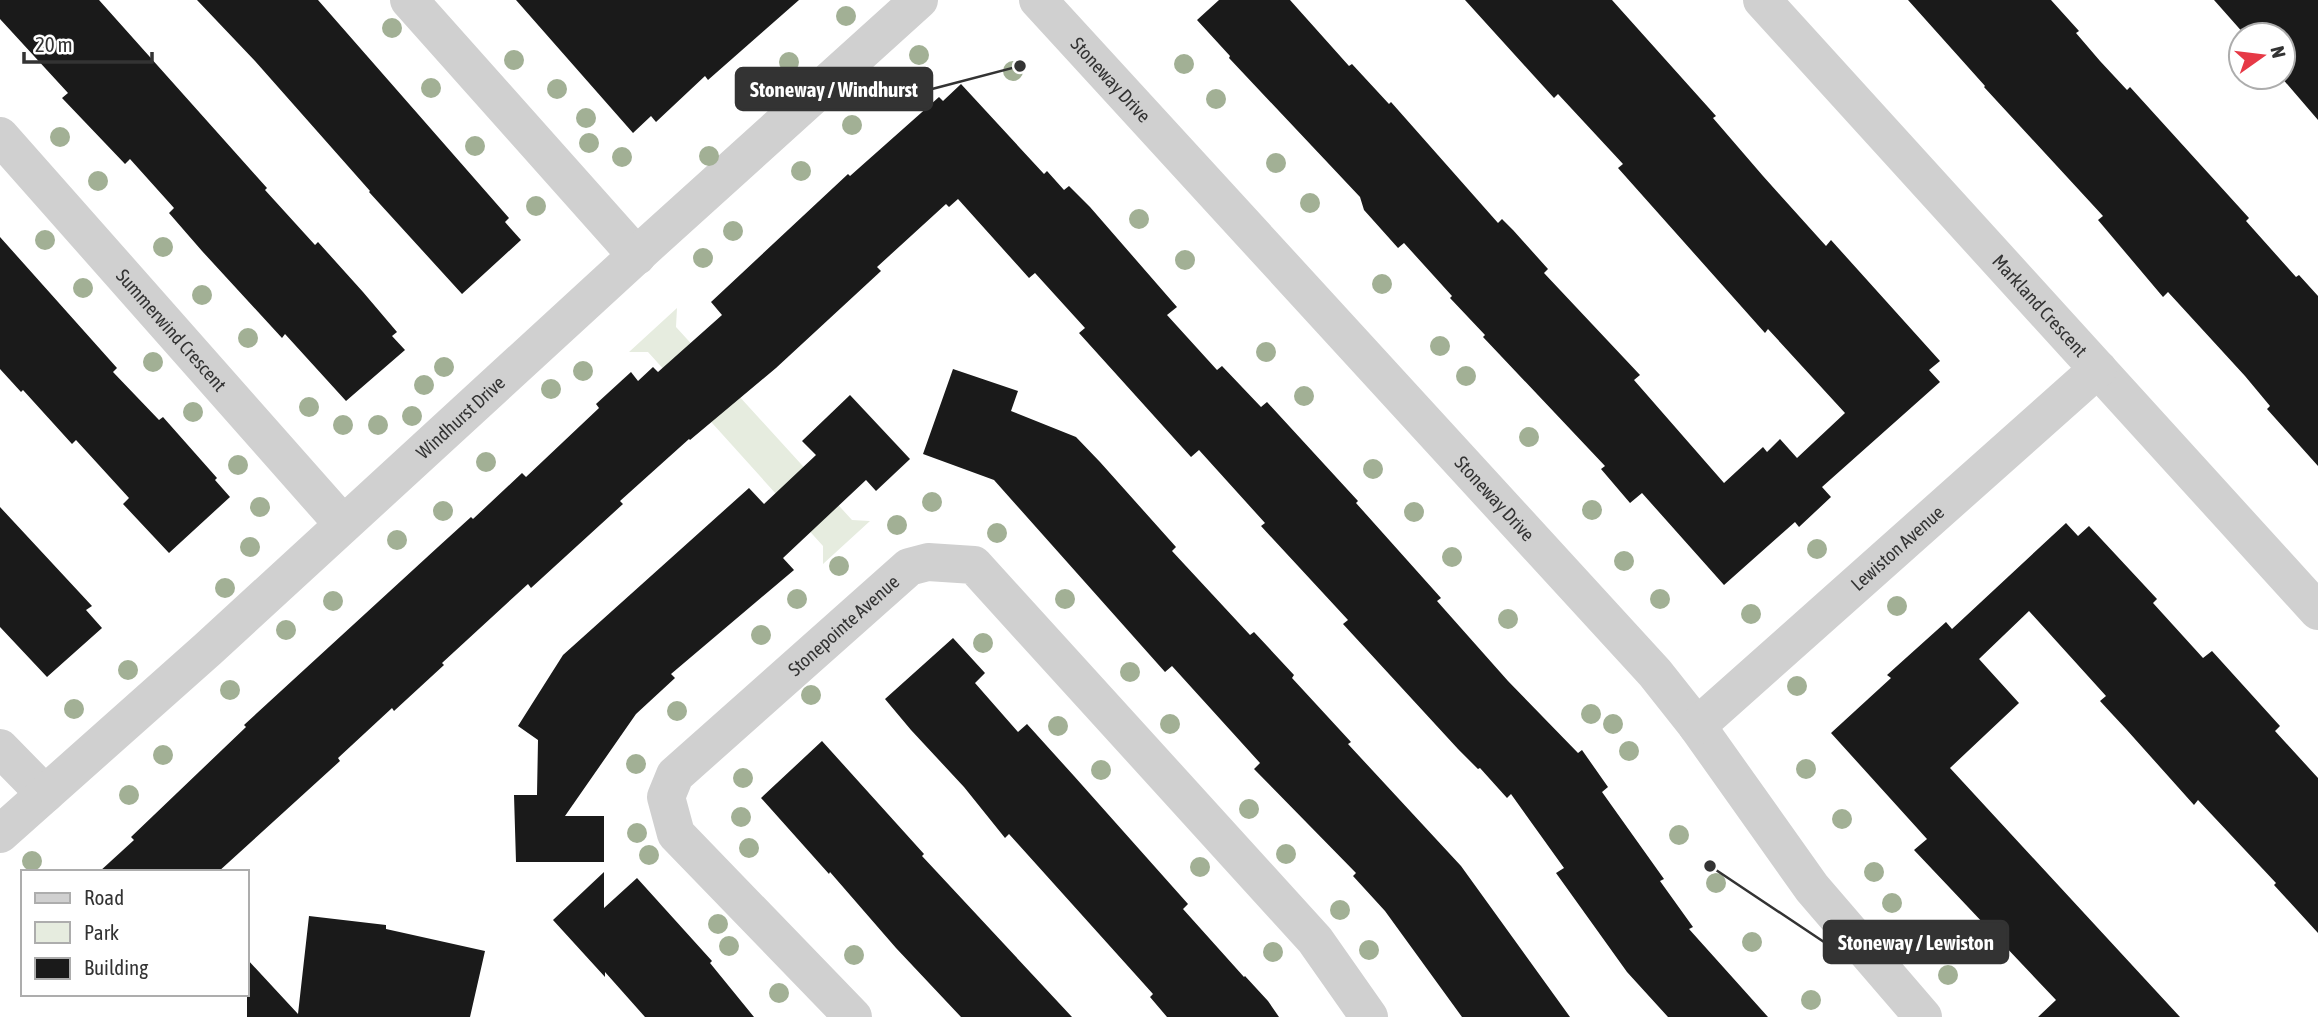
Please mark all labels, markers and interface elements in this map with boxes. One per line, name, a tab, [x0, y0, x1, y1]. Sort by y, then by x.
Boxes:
scale bar	[24, 21, 152, 65]
north arrow	[2227, 21, 2297, 91]
text: 20 m	[35, 32, 73, 56]
street label: Stoneway Drive	[1067, 33, 1155, 127]
text: N	[2266, 44, 2291, 60]
callout: Stoneway / Windhurst	[736, 68, 932, 110]
text: Stoneway / Windhurst	[750, 77, 918, 101]
street label: Markland Crescent	[1988, 250, 2092, 361]
street label: Summerwind Crescent	[112, 265, 231, 395]
street label: Windhurst Drive	[412, 371, 509, 463]
street label: Stoneway Drive	[1450, 451, 1539, 545]
street label: Lewiston Avenue	[1846, 501, 1948, 595]
street label: Stonepointe Avenue	[783, 570, 903, 680]
legend	[21, 870, 248, 996]
text: Road	[84, 885, 124, 909]
text: Park	[84, 920, 119, 944]
callout: Stoneway / Lewiston	[1824, 921, 2008, 963]
text: Stoneway / Lewiston	[1838, 930, 1994, 954]
text: Building	[84, 955, 148, 979]

